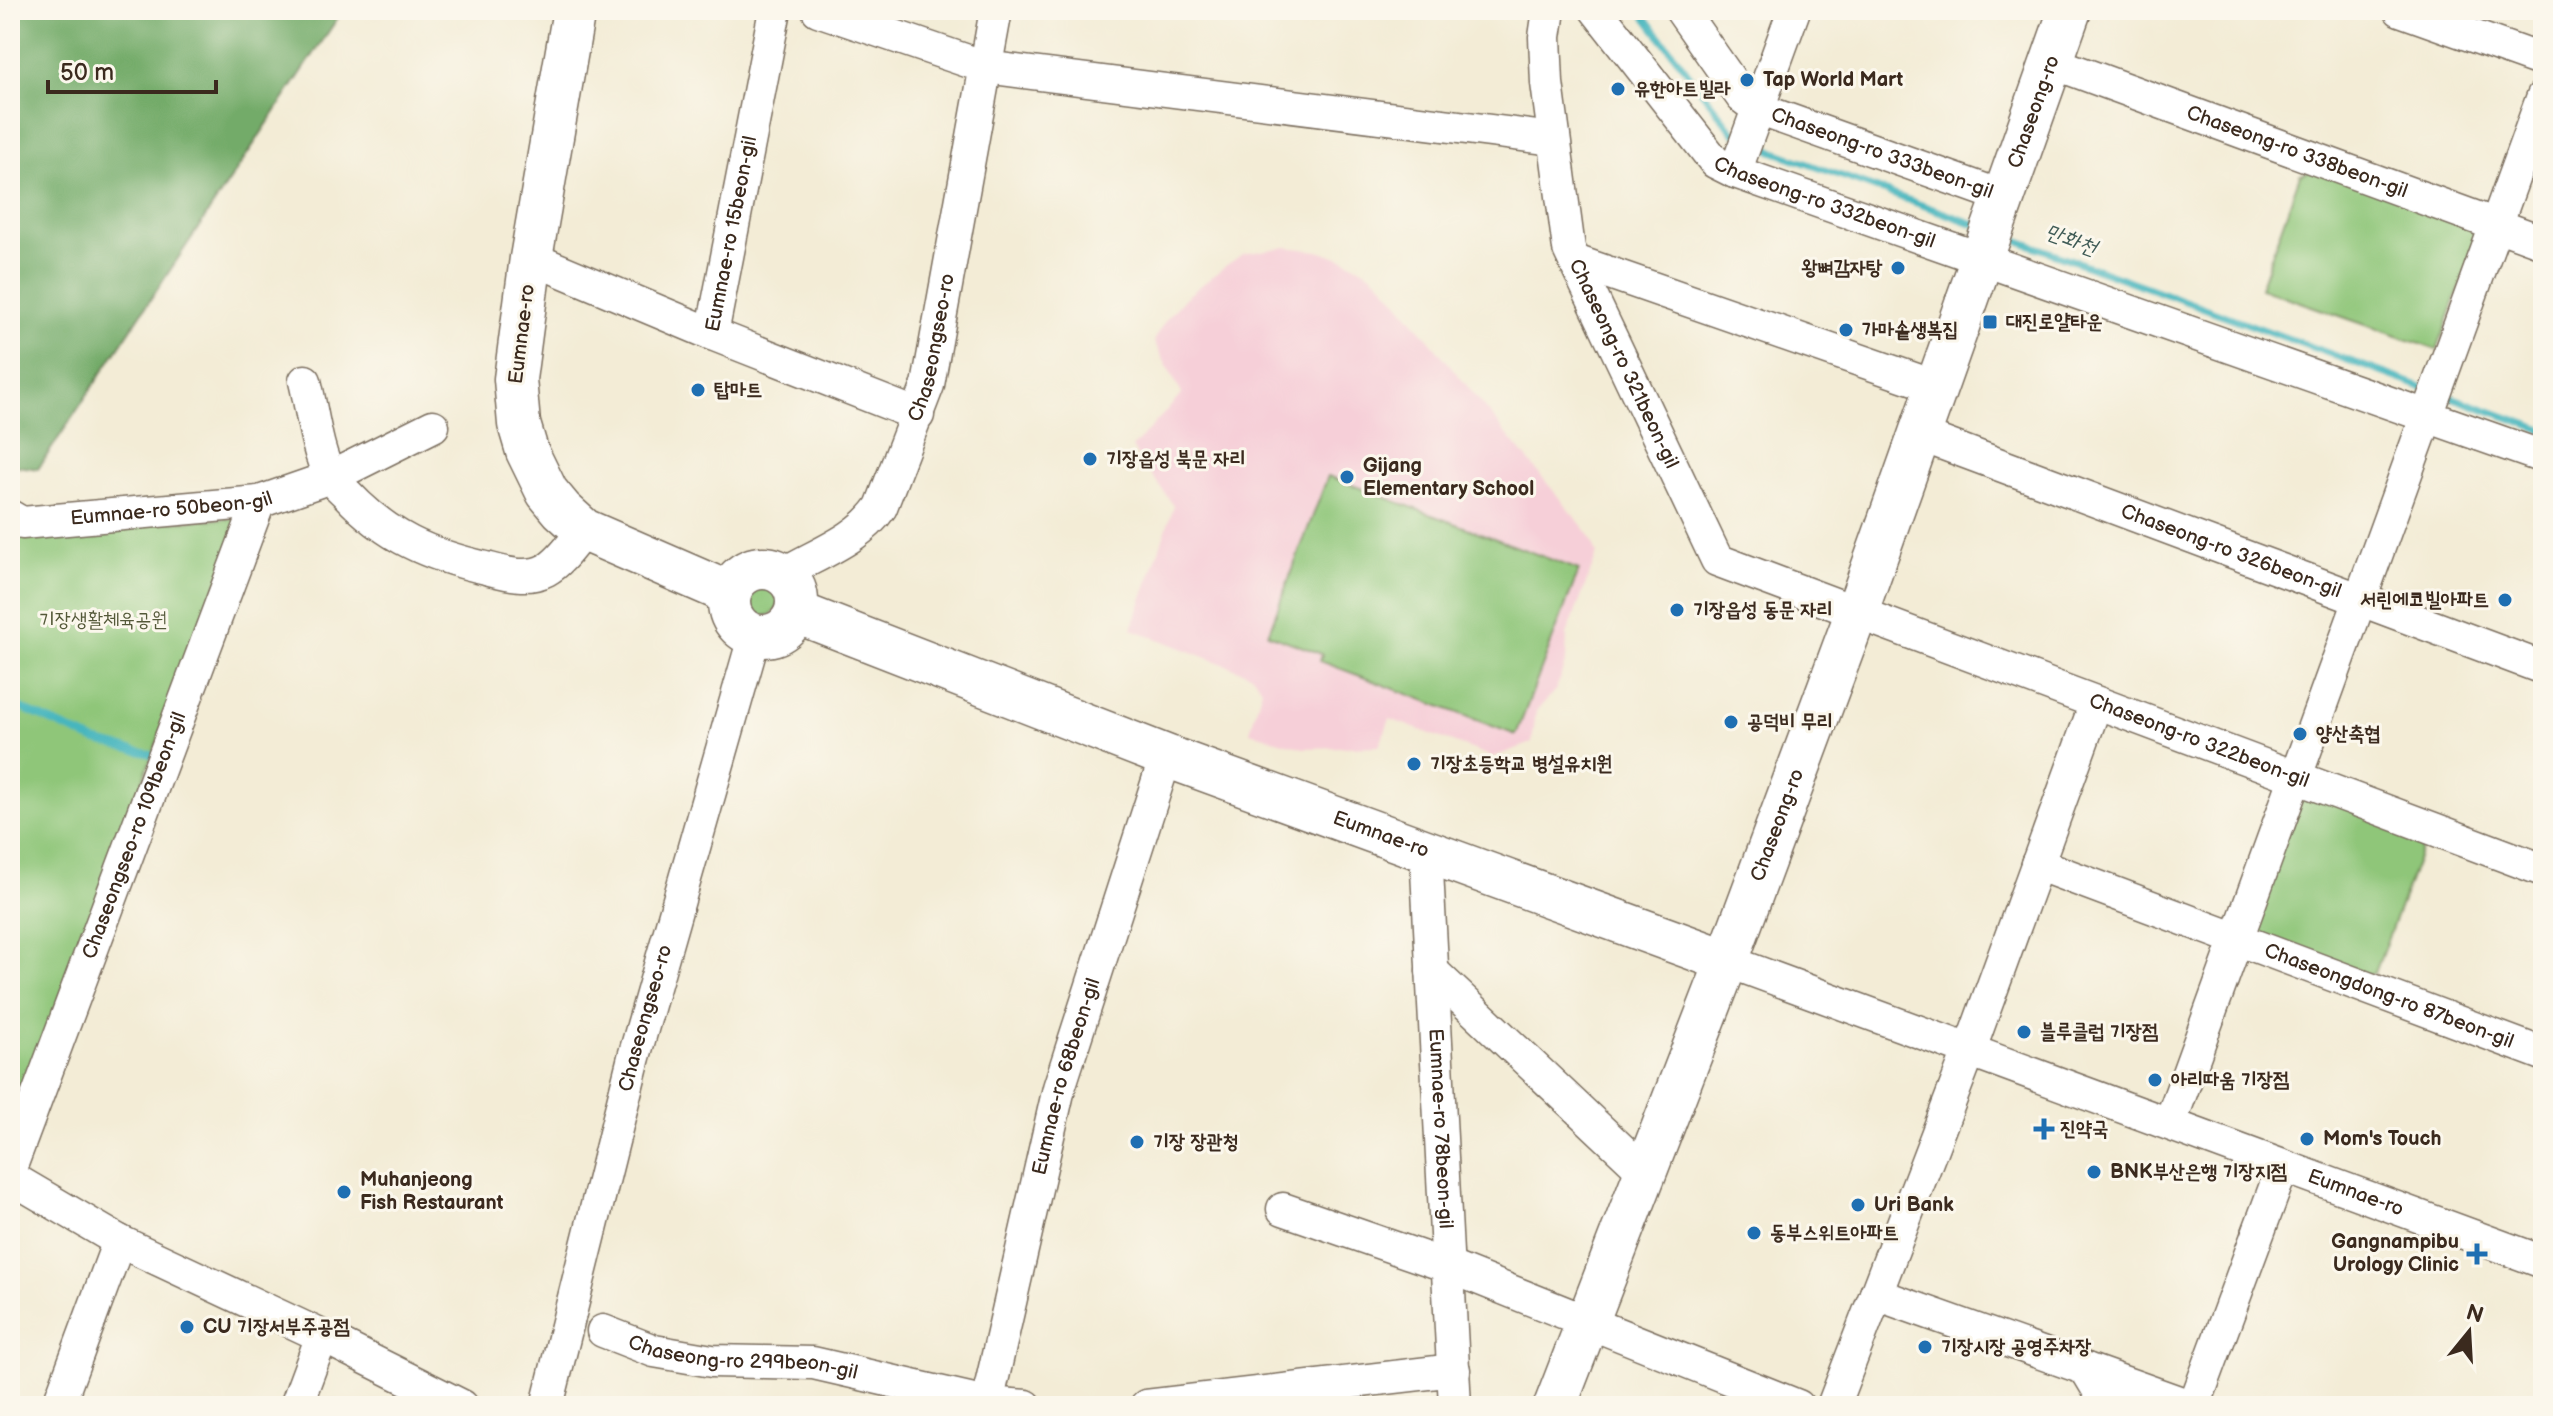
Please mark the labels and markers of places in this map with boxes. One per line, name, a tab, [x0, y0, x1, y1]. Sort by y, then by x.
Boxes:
place label: Tap World Mart	[1763, 68, 1903, 92]
marker: Tap World Mart	[1738, 71, 1756, 89]
place label: 유한아트빌라	[1634, 77, 1731, 101]
marker: 유한아트빌라	[1609, 80, 1627, 98]
place label: 왕뼈감자탕	[1802, 256, 1883, 280]
marker: 왕뼈감자탕	[1889, 259, 1907, 277]
place label: 대진로얄타운	[2006, 310, 2103, 334]
marker: 대진로얄타운	[1981, 313, 1999, 331]
place label: 가마솥생복집	[1862, 318, 1959, 342]
marker: 가마솥생복집	[1837, 321, 1855, 339]
place label: 탑마트	[714, 378, 762, 402]
marker: 탑마트	[689, 381, 707, 399]
place label: 기장읍성 북문 자리	[1106, 447, 1246, 471]
marker: 기장읍성 북문 자리	[1081, 450, 1099, 468]
place label: Gijang Elementary School	[1363, 454, 1534, 501]
marker: Gijang Elementary School	[1338, 468, 1356, 486]
place label: 서린에코빌아파트	[2360, 588, 2489, 612]
marker: 서린에코빌아파트	[2496, 591, 2514, 609]
place label: 기장읍성 동문 자리	[1693, 598, 1833, 622]
marker: 기장읍성 동문 자리	[1668, 601, 1686, 619]
place label: 공덕비 무리	[1747, 710, 1833, 734]
marker: 공덕비 무리	[1722, 713, 1740, 731]
place label: 양산축협	[2316, 722, 2380, 746]
marker: 양산축협	[2291, 725, 2309, 743]
place label: 기장초등학교 병설유치원	[1430, 752, 1612, 776]
marker: 기장초등학교 병설유치원	[1405, 755, 1423, 773]
place label: 블루클럽 기장점	[2040, 1020, 2158, 1044]
marker: 블루클럽 기장점	[2015, 1023, 2033, 1041]
place label: 아리따움 기장점	[2171, 1068, 2289, 1092]
marker: 아리따움 기장점	[2146, 1071, 2164, 1089]
place label: 진약국	[2060, 1117, 2108, 1141]
marker: 진약국	[2035, 1120, 2053, 1138]
place label: Mom's Touch	[2323, 1127, 2441, 1151]
place label: 기장 장관청	[1153, 1130, 1239, 1154]
marker: Mom's Touch	[2298, 1130, 2316, 1148]
marker: 기장 장관청	[1128, 1133, 1146, 1151]
place label: BNK부산은행 기장지점	[2110, 1160, 2287, 1184]
marker: BNK부산은행 기장지점	[2085, 1163, 2103, 1181]
place label: Muhanjeong Fish Restaurant	[360, 1168, 504, 1215]
marker: Muhanjeong Fish Restaurant	[335, 1183, 353, 1201]
place label: Uri Bank	[1874, 1193, 1954, 1217]
marker: Uri Bank	[1849, 1196, 1867, 1214]
place label: 동부스위트아파트	[1770, 1221, 1899, 1245]
marker: 동부스위트아파트	[1745, 1224, 1763, 1242]
place label: Gangnampibu Urology Clinic	[2331, 1230, 2459, 1277]
marker: Gangnampibu Urology Clinic	[2466, 1243, 2488, 1265]
place label: CU 기장서부주공점	[203, 1315, 350, 1339]
marker: CU 기장서부주공점	[178, 1318, 196, 1336]
place label: 기장시장 공영주차장	[1941, 1335, 2091, 1359]
marker: 기장시장 공영주차장	[1916, 1338, 1934, 1356]

